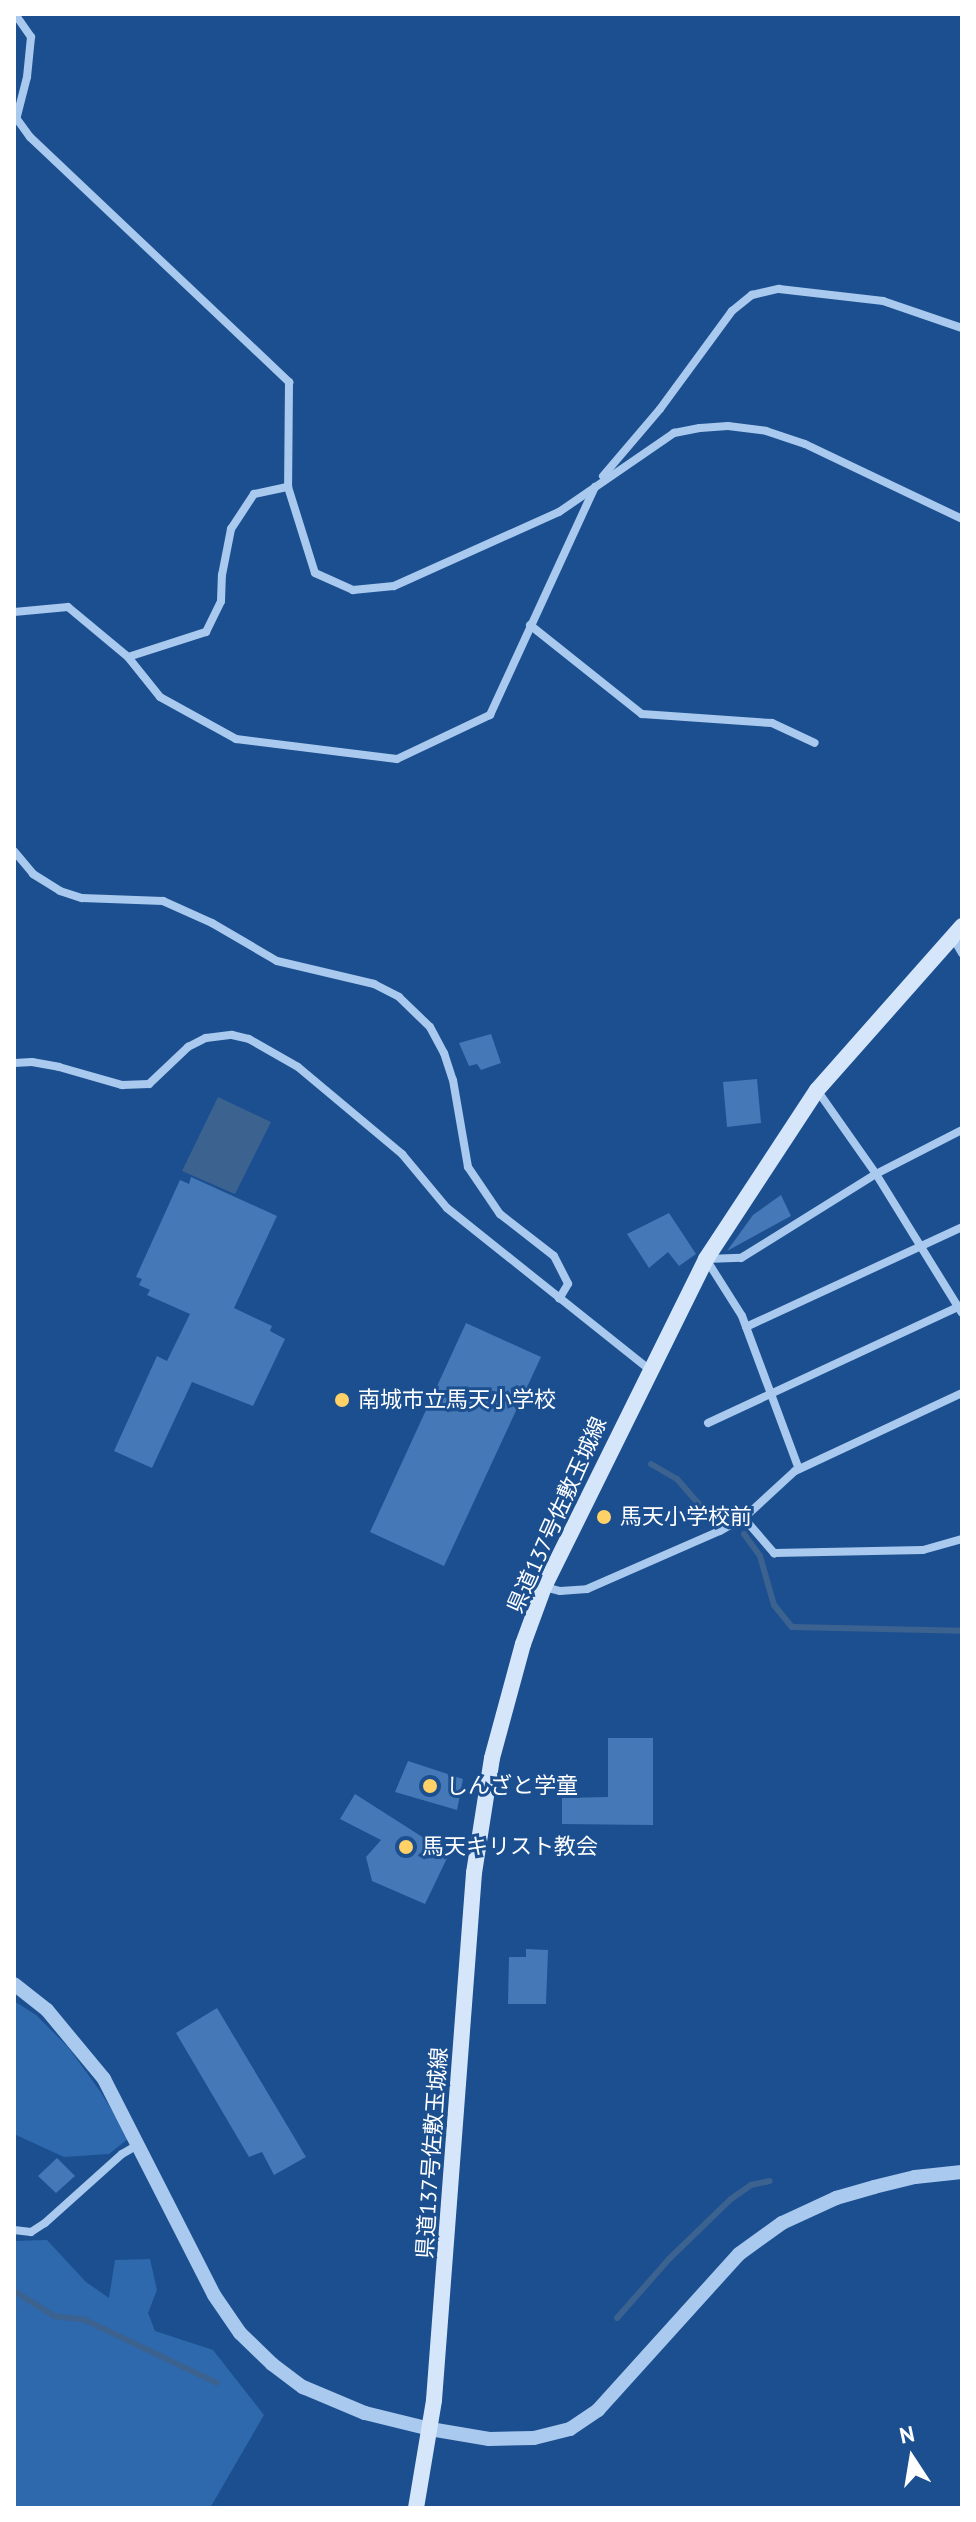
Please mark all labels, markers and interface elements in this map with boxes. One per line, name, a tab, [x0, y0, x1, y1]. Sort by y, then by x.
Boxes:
place label: 南城市立馬天小学校	[358, 1387, 556, 1413]
marker: 南城市立馬天小学校	[333, 1391, 351, 1409]
street label: 県道137号佐敷玉城線	[502, 1413, 612, 1617]
place label: 馬天小学校前	[620, 1504, 752, 1530]
marker: 馬天小学校前	[595, 1508, 613, 1526]
place label: しんざと学童	[446, 1773, 578, 1799]
marker: しんざと学童	[421, 1777, 439, 1795]
place label: 馬天キリスト教会	[422, 1834, 598, 1860]
marker: 馬天キリスト教会	[397, 1838, 415, 1856]
street label: 県道137号佐敷玉城線	[411, 2046, 453, 2260]
north arrow	[872, 2418, 952, 2498]
text: N	[897, 2419, 917, 2450]

